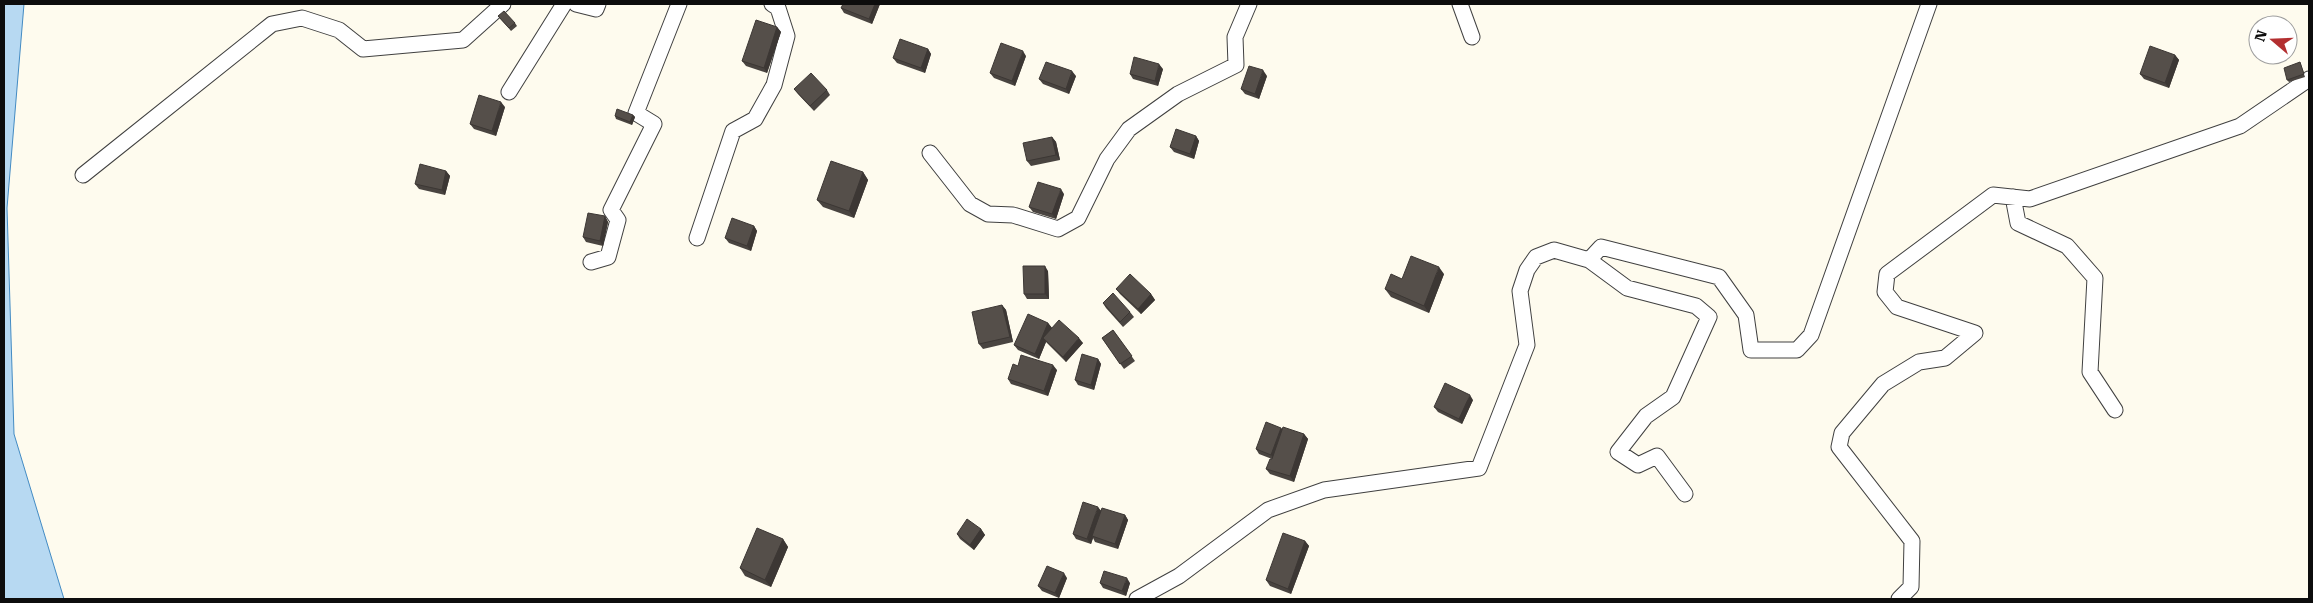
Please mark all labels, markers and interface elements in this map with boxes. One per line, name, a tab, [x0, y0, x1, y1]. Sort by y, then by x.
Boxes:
north arrow	[2248, 15, 2298, 65]
text: N	[2251, 28, 2270, 43]

